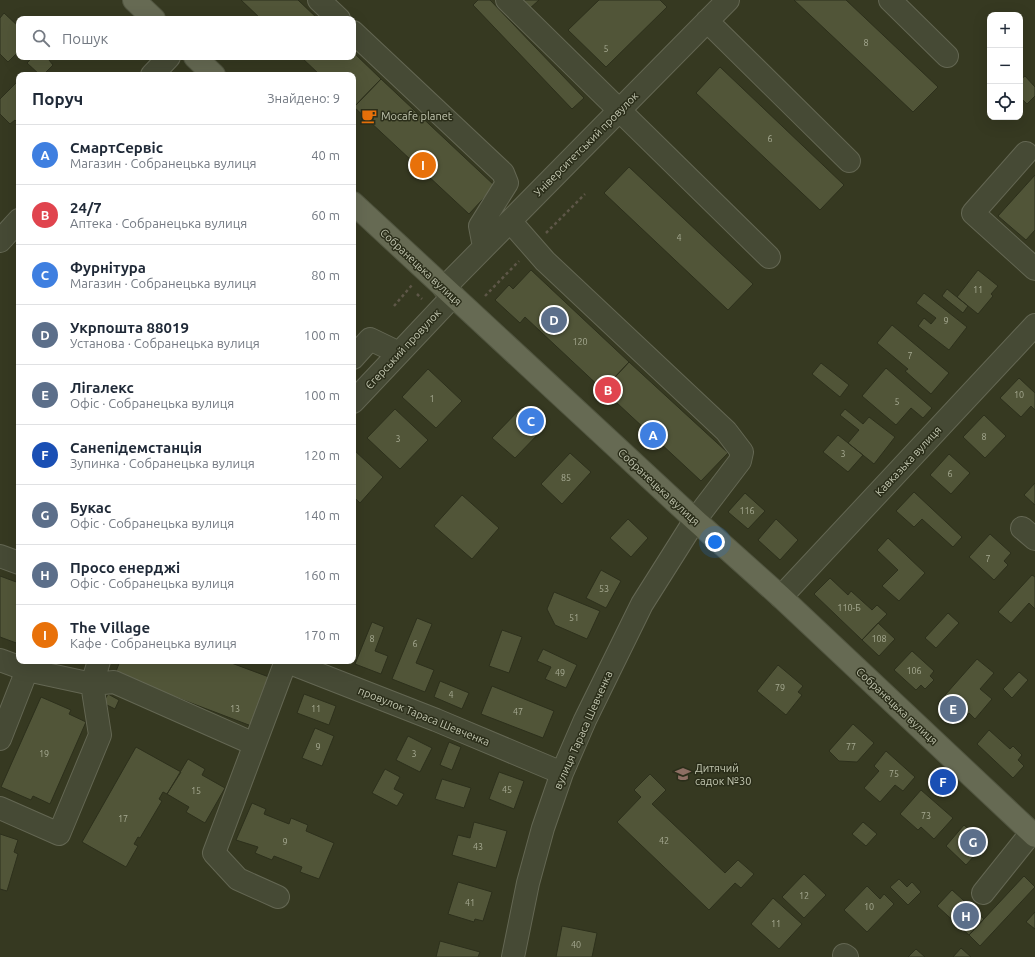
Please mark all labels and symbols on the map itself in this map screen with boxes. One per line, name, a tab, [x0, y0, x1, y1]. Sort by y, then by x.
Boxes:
house number: 8	[863, 38, 869, 48]
house number: 5	[603, 44, 609, 54]
street label: Університетський провулок	[531, 89, 641, 199]
cafe icon: Mocafe planet	[360, 107, 378, 125]
place label: Mocafe planet	[381, 110, 453, 122]
house number: 6	[767, 134, 773, 144]
pin: I	[410, 150, 436, 180]
street label: Собранецька вулиця	[378, 226, 464, 308]
house number: 4	[676, 233, 682, 243]
house number: 11	[973, 285, 983, 295]
pin: D	[541, 305, 567, 335]
street label: Єгерський провулок	[363, 306, 443, 391]
house number: 9	[943, 316, 949, 326]
house number: 120	[572, 337, 588, 347]
house number: 7	[907, 351, 913, 361]
pin: B	[595, 375, 621, 405]
house number: 10	[1014, 390, 1024, 400]
house number: 1	[429, 394, 435, 404]
house number: 5	[894, 397, 900, 407]
pin: C	[518, 406, 544, 436]
pin: A	[640, 420, 666, 450]
street label: Кавказька вулиця	[873, 424, 943, 498]
house number: 8	[981, 432, 987, 442]
house number: 3	[395, 434, 401, 444]
street label: Собранецька вулиця	[616, 446, 702, 528]
house number: 3	[840, 449, 846, 459]
house number: 6	[947, 469, 953, 479]
house number: 85	[561, 473, 571, 483]
house number: 116	[739, 506, 755, 516]
your location	[705, 532, 725, 552]
house number: 7	[985, 554, 991, 564]
house number: 53	[599, 584, 609, 594]
house number: 110-Б	[837, 603, 861, 613]
house number: 51	[569, 613, 579, 623]
house number: 8	[369, 634, 375, 644]
house number: 108	[871, 634, 887, 644]
house number: 6	[412, 639, 418, 649]
street label: Собранецька вулиця	[854, 665, 940, 747]
house number: 106	[906, 666, 922, 676]
house number: 49	[555, 668, 565, 678]
street label: вулиця Тараса Шевченка	[551, 669, 615, 791]
house number: 79	[775, 683, 785, 693]
street label: провулок Тараса Шевченка	[357, 684, 491, 748]
house number: 4	[448, 690, 454, 700]
pin: E	[940, 694, 966, 724]
house number: 13	[230, 704, 240, 714]
house number: 11	[311, 704, 321, 714]
house number: 47	[513, 707, 523, 717]
house number: 9	[315, 742, 321, 752]
house number: 77	[846, 742, 856, 752]
house number: 19	[39, 749, 49, 759]
house number: 3	[411, 749, 417, 759]
place label: Дитячий садок №30	[695, 762, 751, 787]
school or university icon: Дитячий садок №30	[674, 765, 692, 783]
pin: F	[930, 767, 956, 797]
house number: 75	[889, 769, 899, 779]
house number: 45	[502, 785, 512, 795]
house number: 15	[191, 786, 201, 796]
house number: 73	[921, 811, 931, 821]
house number: 17	[118, 814, 128, 824]
pin: G	[960, 827, 986, 857]
house number: 42	[659, 836, 669, 846]
house number: 9	[282, 837, 288, 847]
house number: 43	[473, 842, 483, 852]
house number: 12	[799, 891, 809, 901]
house number: 41	[465, 898, 475, 908]
pin: H	[953, 901, 979, 931]
house number: 10	[864, 902, 874, 912]
house number: 11	[771, 919, 781, 929]
house number: 40	[571, 940, 581, 950]

